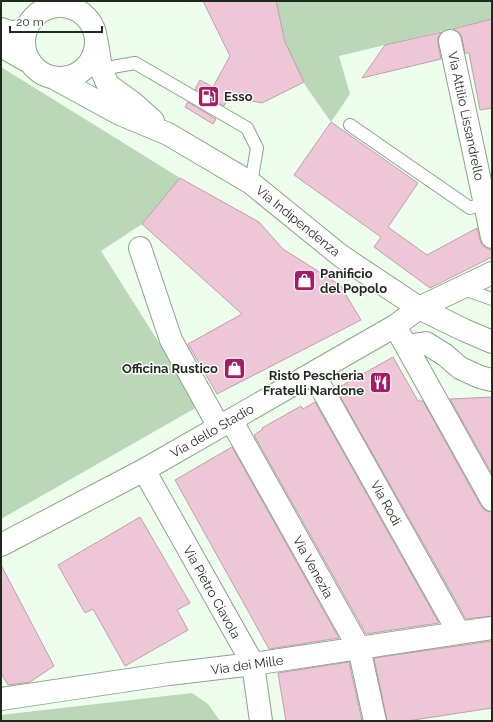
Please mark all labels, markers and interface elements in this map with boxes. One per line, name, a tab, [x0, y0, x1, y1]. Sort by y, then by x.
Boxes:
scale bar	[10, 8, 102, 34]
text: 20 m	[16, 15, 44, 29]
street label: Via Attilio Lissandrello	[445, 50, 487, 182]
fuel station icon: Esso	[196, 83, 222, 109]
place label: Esso	[224, 89, 253, 104]
street label: Via Indipendenza	[253, 183, 343, 259]
place label: Panificio del Popolo	[320, 266, 387, 296]
shop icon: Panificio del Popolo	[292, 267, 318, 293]
shop icon: Officina Rustico	[221, 355, 247, 381]
place label: Officina Rustico	[122, 361, 218, 376]
place label: Risto Pescheria Fratelli Nardone	[263, 368, 365, 398]
restaurant icon: Risto Pescheria Fratelli Nardone	[367, 369, 393, 395]
street label: Via dello Stadio	[168, 401, 257, 461]
street label: Via Rodi	[368, 478, 404, 528]
street label: Via Venezia	[290, 533, 336, 601]
street label: Via Pietro Ciavola	[180, 543, 244, 641]
street label: Via dei Mille	[210, 652, 284, 677]

